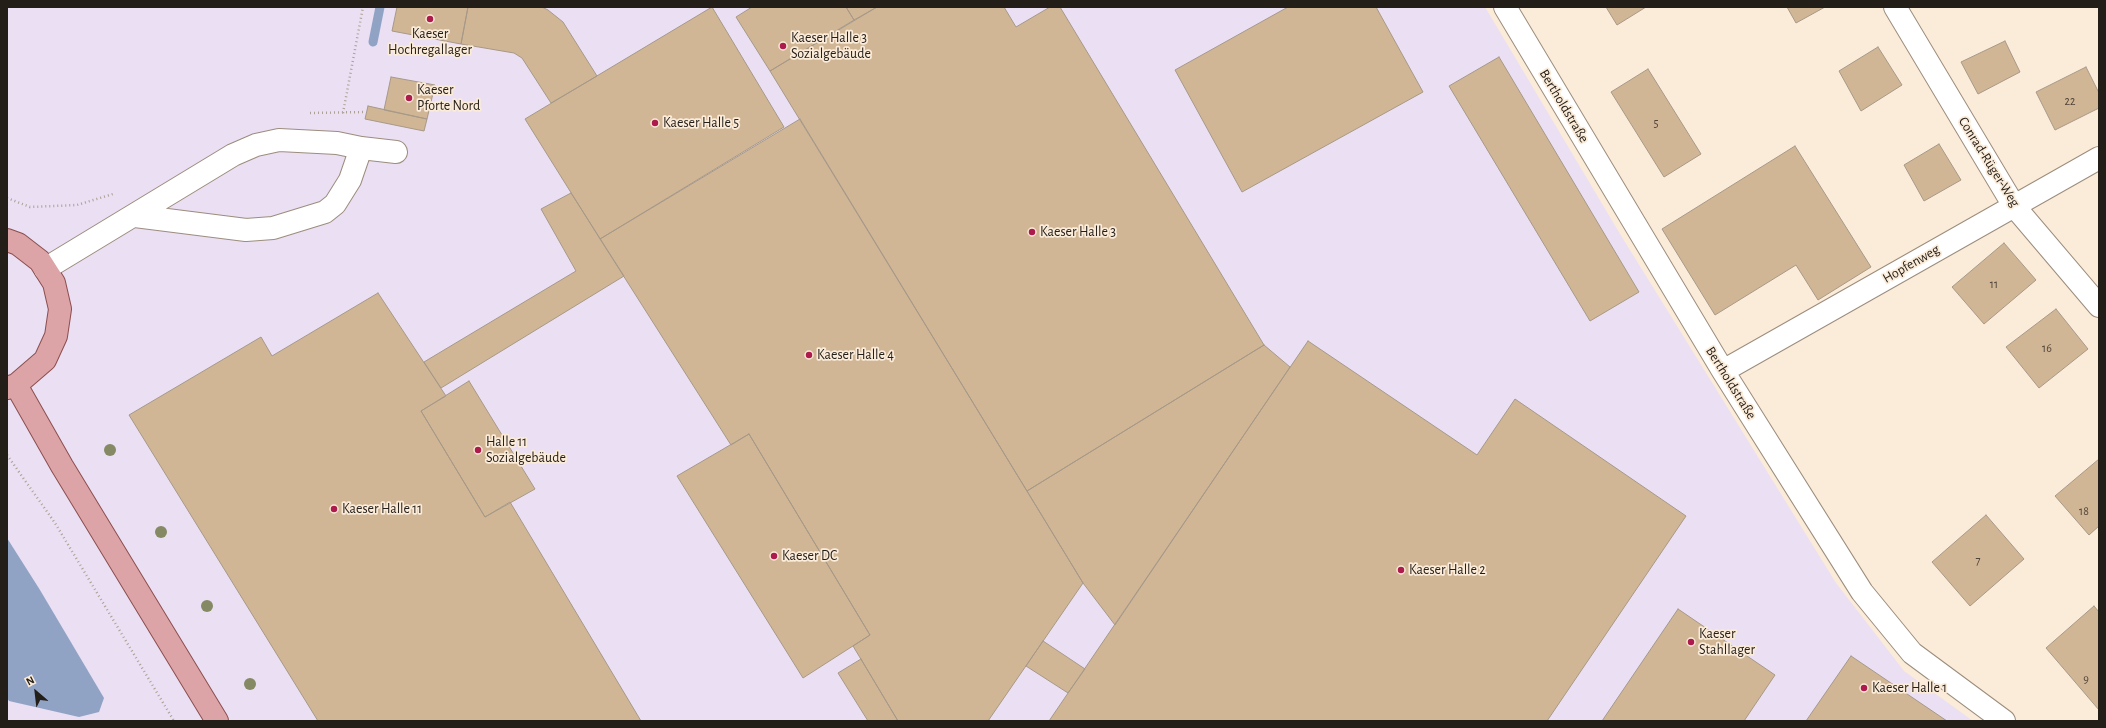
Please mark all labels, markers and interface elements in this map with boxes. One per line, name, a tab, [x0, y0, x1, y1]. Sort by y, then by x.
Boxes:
marker: Kaeser Hochregallager	[425, 14, 435, 24]
place label: Kaeser Hochregallager	[388, 26, 472, 58]
place label: Kaeser Halle 3 Sozialgebäude	[791, 30, 871, 62]
marker: Kaeser Halle 3 Sozialgebäude	[778, 41, 788, 51]
street label: Bertholdstraße	[1536, 66, 1592, 146]
place label: Kaeser Pforte Nord	[417, 82, 480, 114]
marker: Kaeser Pforte Nord	[404, 93, 414, 103]
house number: 22	[2065, 94, 2075, 108]
street label: Conrad-Rüger-Weg	[1955, 114, 2023, 210]
place label: Kaeser Halle 5	[663, 115, 739, 131]
house number: 5	[1653, 116, 1659, 130]
marker: Kaeser Halle 5	[650, 118, 660, 128]
place label: Kaeser Halle 3	[1040, 224, 1116, 240]
marker: Kaeser Halle 3	[1027, 227, 1037, 237]
street label: Hopfenweg	[1880, 241, 1942, 287]
house number: 11	[1990, 277, 1998, 291]
house number: 16	[2042, 341, 2052, 355]
street label: Bertholdstraße	[1702, 344, 1760, 422]
place label: Kaeser Halle 4	[817, 347, 894, 363]
marker: Kaeser Halle 4	[804, 350, 814, 360]
place label: Halle 11 Sozialgebäude	[486, 434, 566, 466]
marker: Halle 11 Sozialgebäude	[473, 445, 483, 455]
place label: Kaeser Halle 11	[342, 501, 422, 517]
marker: Kaeser Halle 11	[329, 504, 339, 514]
house number: 18	[2079, 504, 2089, 518]
place label: Kaeser DC	[782, 548, 837, 564]
marker: Kaeser DC	[769, 551, 779, 561]
house number: 7	[1975, 553, 1981, 567]
place label: Kaeser Halle 2	[1409, 562, 1486, 578]
marker: Kaeser Halle 2	[1396, 565, 1406, 575]
place label: Kaeser Stahllager	[1699, 626, 1755, 658]
marker: Kaeser Stahllager	[1686, 637, 1696, 647]
north arrow	[16, 672, 56, 712]
house number: 9	[2083, 672, 2089, 686]
text: N	[24, 674, 36, 688]
place label: Kaeser Halle 1	[1872, 680, 1947, 696]
marker: Kaeser Halle 1	[1859, 683, 1869, 693]

